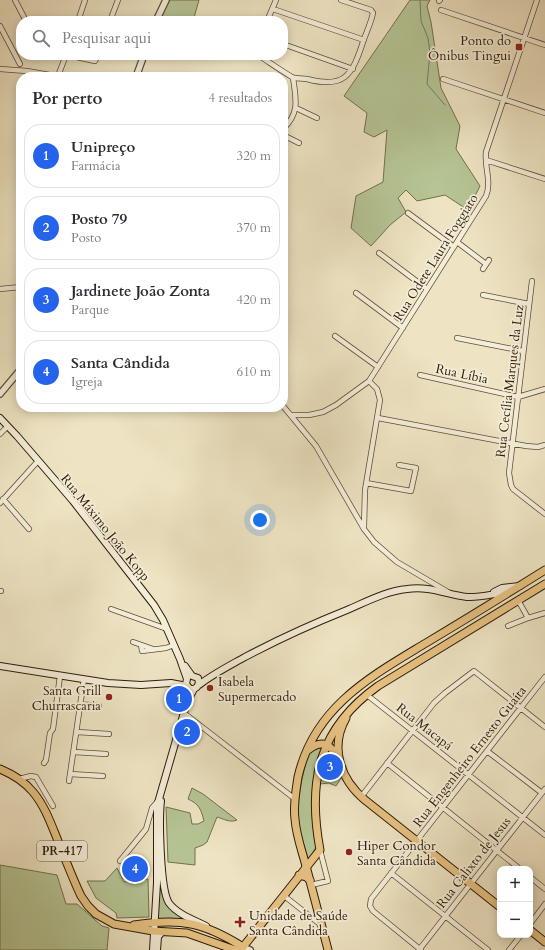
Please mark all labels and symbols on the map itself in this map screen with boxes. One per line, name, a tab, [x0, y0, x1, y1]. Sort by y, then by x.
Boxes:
place label: Ponto do Ônibus Tingui	[428, 32, 511, 65]
marker: Ponto do Ônibus Tingui	[514, 42, 524, 52]
street label: Rua Odete Laura Foggiato	[389, 191, 482, 325]
street label: Rua Cecília Marques da Luz	[492, 303, 528, 459]
street label: Rua Líbia	[434, 360, 490, 388]
street label: Rua Máximo João Kopp	[56, 470, 154, 585]
your location	[250, 510, 270, 530]
place label: Isabela Supermercado	[218, 673, 296, 706]
place label: Santa Grill Churrascaria	[32, 682, 102, 715]
street label: Rua Engenheiro Ernesto Guaíta	[409, 682, 531, 831]
marker: Isabela Supermercado	[205, 683, 215, 693]
pin: 1	[166, 684, 192, 714]
marker: Santa Grill Churrascaria	[104, 692, 114, 702]
street label: Rua Macapá	[392, 699, 457, 755]
pin: 2	[174, 717, 200, 747]
pin: 3	[317, 752, 343, 782]
street label: Rua Calixto de Jesus	[432, 813, 515, 912]
place label: Hiper Condor Santa Cândida	[357, 837, 436, 870]
road number: PR-417	[37, 841, 87, 861]
marker: Hiper Condor Santa Cândida	[344, 847, 354, 857]
pin: 4	[122, 854, 148, 884]
place label: Unidade de Saúde Santa Cândida	[249, 907, 348, 940]
marker: Unidade de Saúde Santa Cândida	[234, 916, 246, 928]

